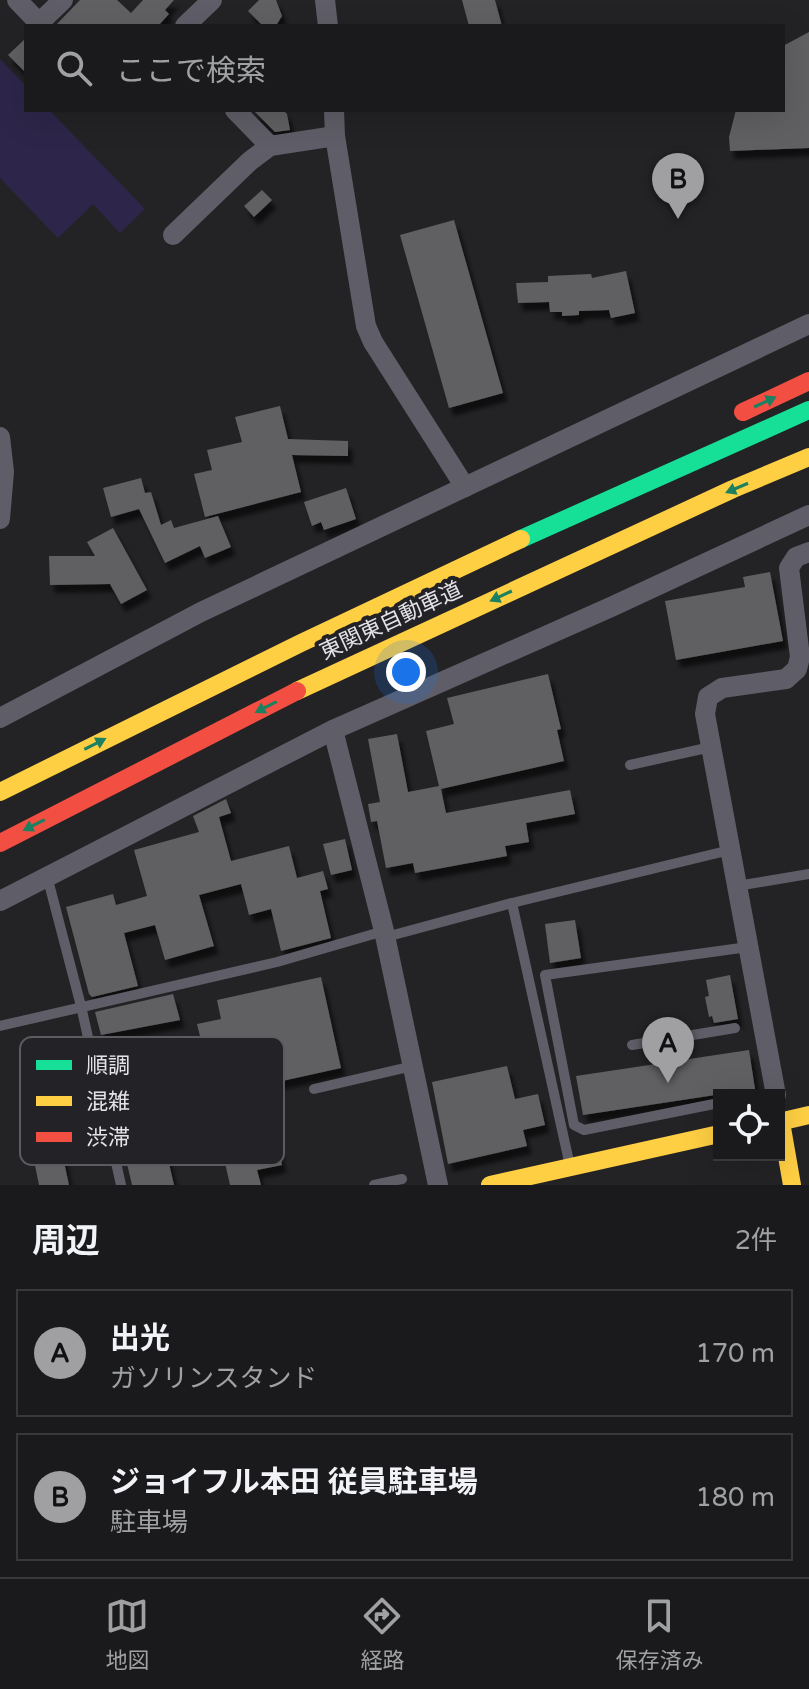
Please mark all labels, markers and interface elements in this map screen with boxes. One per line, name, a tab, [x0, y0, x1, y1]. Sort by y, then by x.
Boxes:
search box	[24, 24, 785, 112]
icon: search	[52, 46, 96, 90]
text: ここで検索	[116, 53, 266, 90]
pin: B	[652, 153, 704, 219]
one-way arrow	[753, 395, 777, 409]
one-way arrow	[725, 481, 749, 494]
street label: 東関東自動車道	[316, 577, 466, 665]
one-way arrow	[489, 589, 513, 603]
your location	[386, 652, 426, 692]
one-way arrow	[254, 700, 277, 713]
one-way arrow	[83, 738, 106, 751]
one-way arrow	[23, 819, 46, 832]
pin: A	[642, 1017, 694, 1083]
legend	[20, 1037, 284, 1165]
text: 順調	[86, 1053, 130, 1079]
text: 混雑	[86, 1089, 130, 1115]
map controls	[713, 1089, 785, 1161]
button: locate	[713, 1089, 785, 1161]
text: 渋滞	[86, 1125, 130, 1151]
text: 周辺	[32, 1221, 100, 1262]
text: 2件	[735, 1225, 777, 1256]
text: 出光	[110, 1320, 170, 1357]
text: A	[50, 1338, 70, 1369]
text: 170 m	[695, 1338, 775, 1369]
text: ガソリンスタンド	[110, 1363, 317, 1394]
text: ジョイフル本田 従員駐車場	[110, 1464, 478, 1501]
text: B	[51, 1482, 69, 1513]
text: 180 m	[695, 1482, 775, 1513]
text: 駐車場	[110, 1507, 188, 1538]
tab: 地図	[105, 1594, 150, 1674]
tab: 経路	[360, 1594, 405, 1674]
tab: 保存済み	[615, 1594, 704, 1674]

